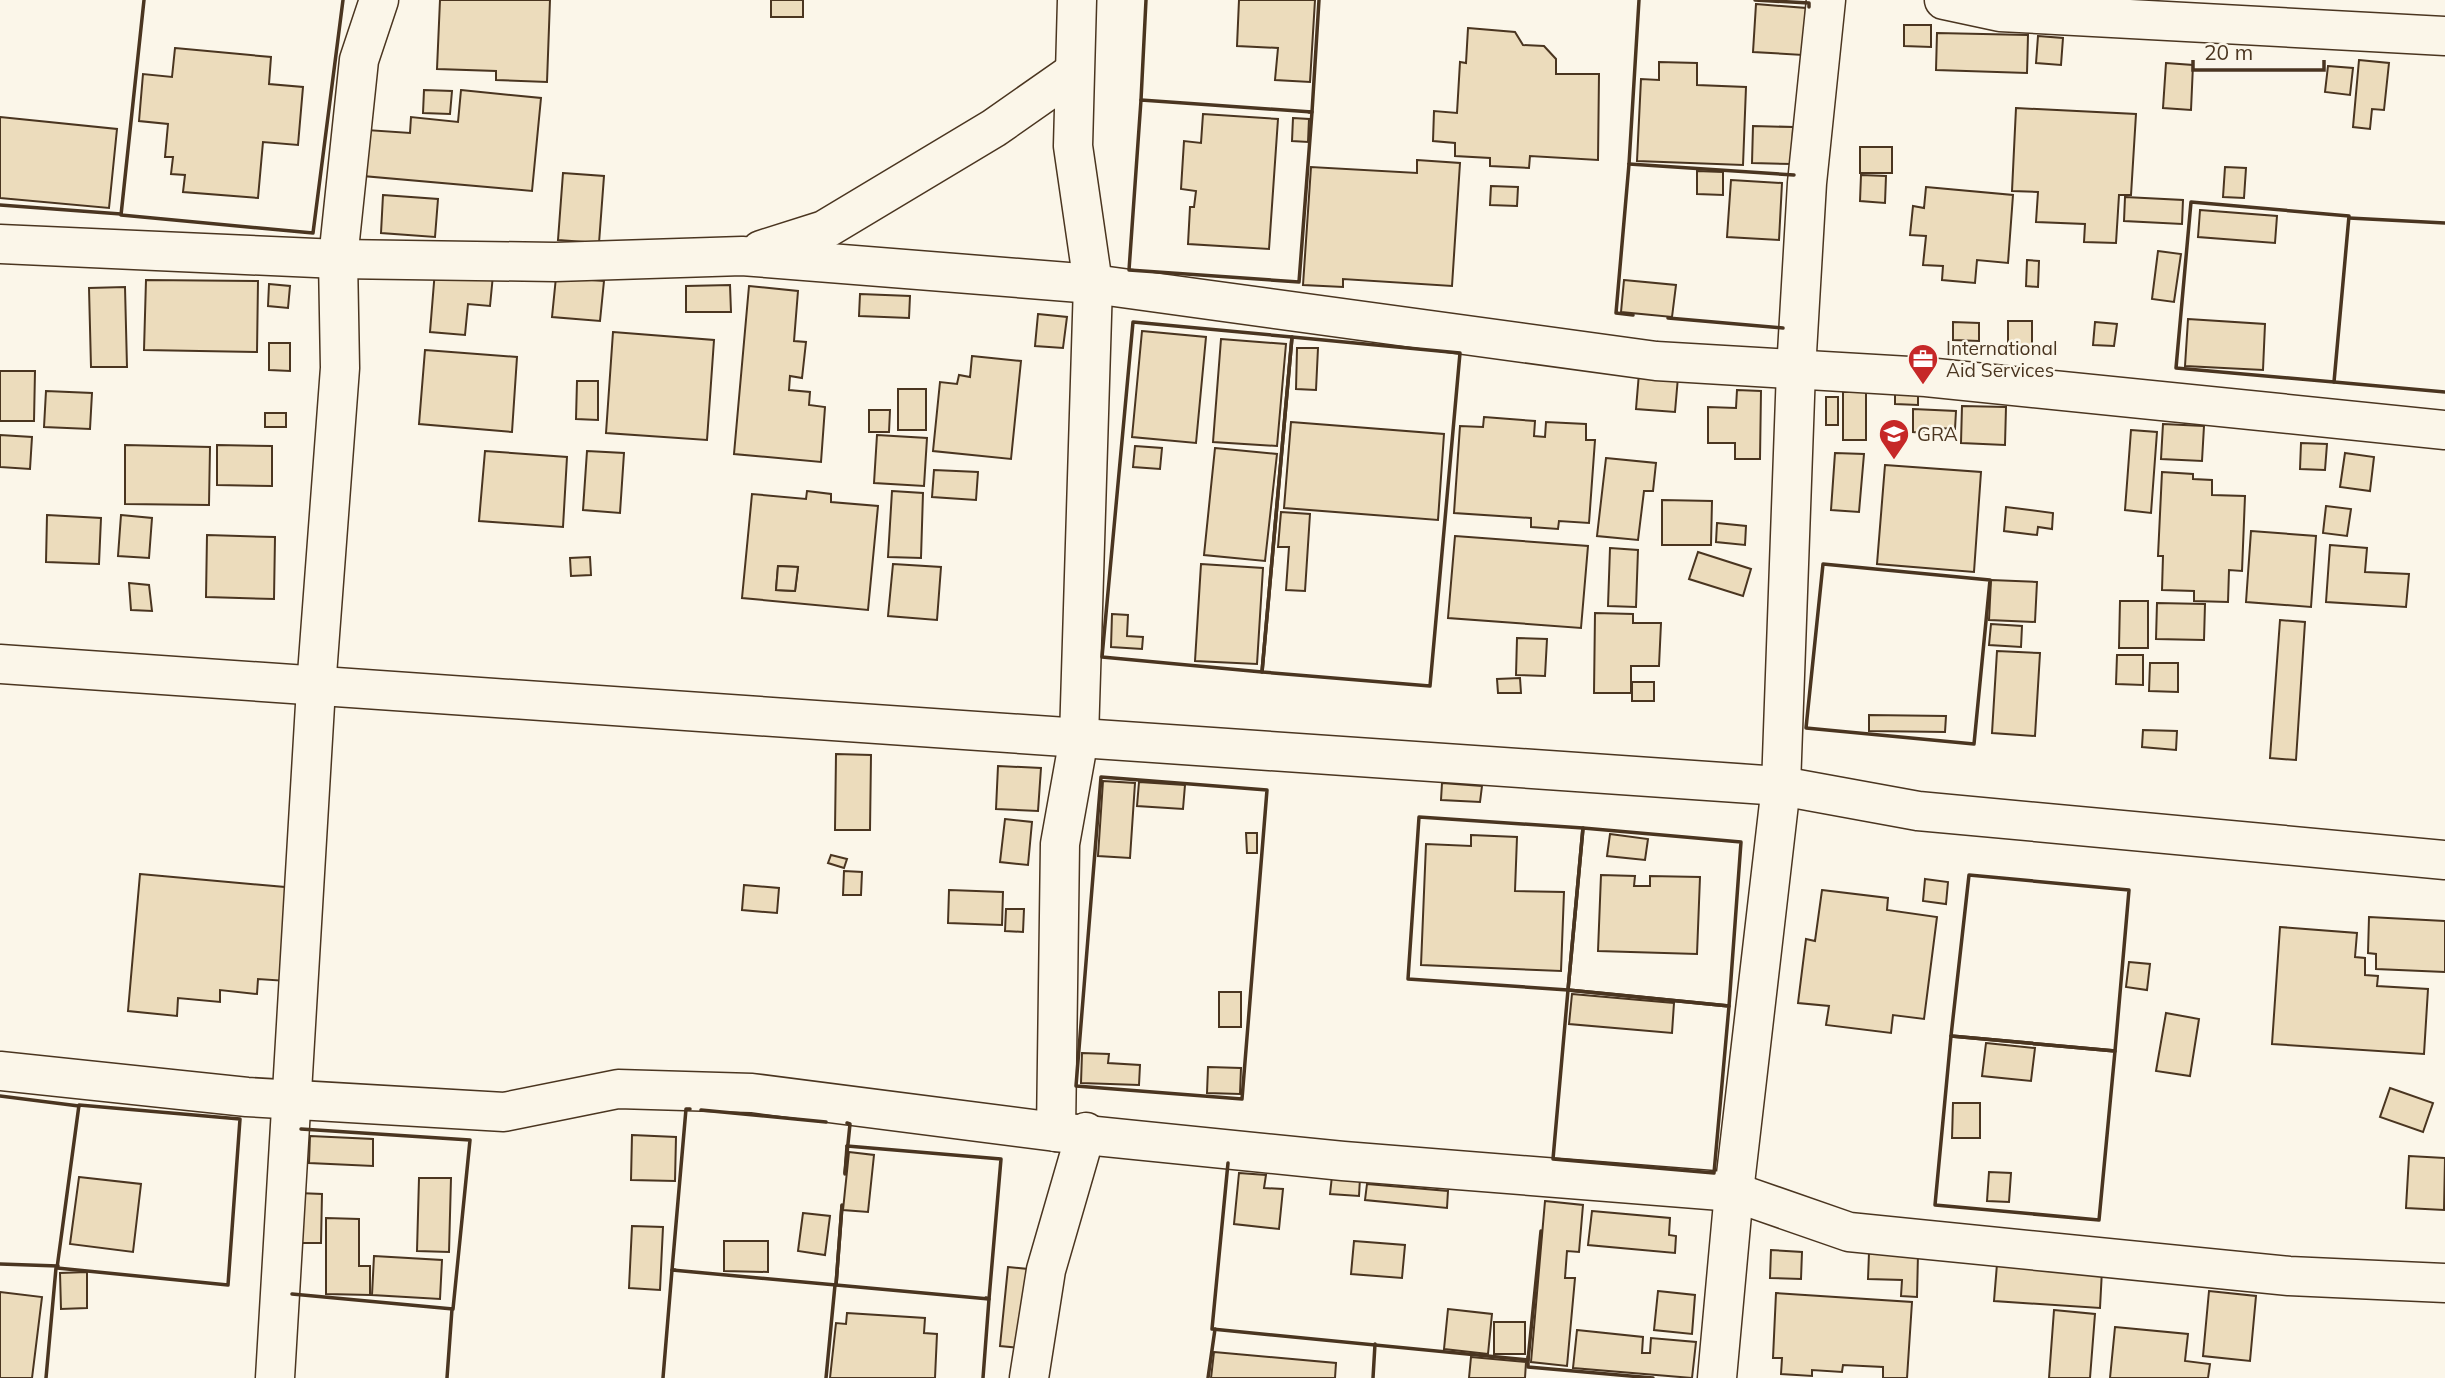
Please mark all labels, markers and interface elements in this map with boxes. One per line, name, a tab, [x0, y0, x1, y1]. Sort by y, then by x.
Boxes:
scale bar	[2193, 28, 2324, 72]
text: 20 m	[2204, 39, 2253, 65]
place label: International Aid Services	[1946, 336, 2057, 382]
office icon: International Aid Services	[1906, 342, 1940, 386]
school or university icon: GRA	[1877, 417, 1911, 461]
place label: GRA	[1917, 422, 1958, 446]

